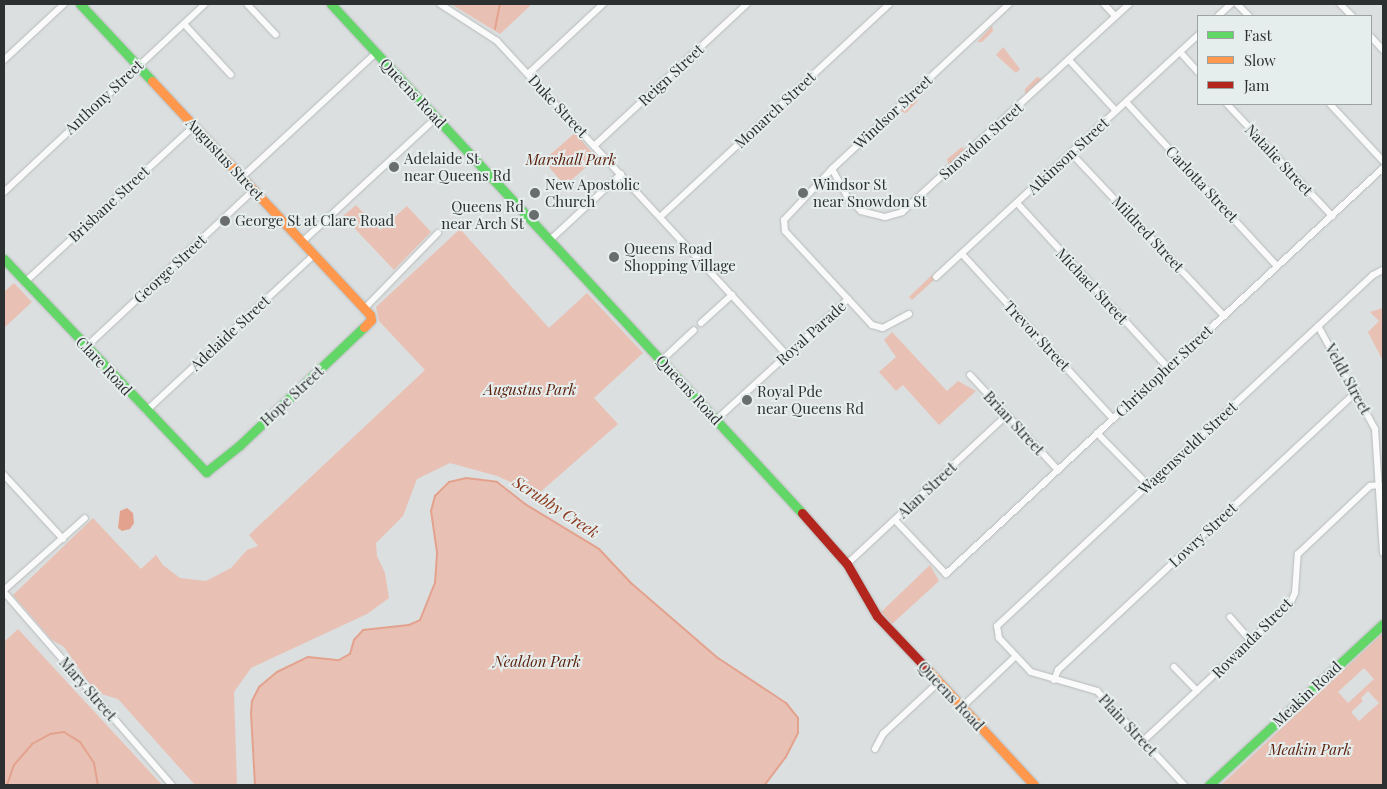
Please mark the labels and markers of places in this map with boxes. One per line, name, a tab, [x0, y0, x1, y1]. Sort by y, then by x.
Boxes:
place label: Adelaide St near Queens Rd	[404, 149, 511, 184]
marker: Adelaide St near Queens Rd	[388, 161, 400, 173]
place label: New Apostolic Church	[545, 175, 641, 210]
place label: Windsor St near Snowdon St	[813, 175, 927, 210]
marker: New Apostolic Church	[529, 187, 541, 199]
marker: Windsor St near Snowdon St	[797, 187, 809, 199]
place label: Queens Rd near Arch St	[440, 197, 524, 232]
marker: Queens Rd near Arch St	[528, 209, 540, 221]
place label: George St at Clare Road	[235, 212, 395, 230]
marker: George St at Clare Road	[219, 215, 231, 227]
place label: Queens Road Shopping Village	[624, 239, 736, 274]
marker: Queens Road Shopping Village	[608, 251, 620, 263]
place label: Royal Pde near Queens Rd	[757, 382, 864, 417]
marker: Royal Pde near Queens Rd	[741, 394, 753, 406]

